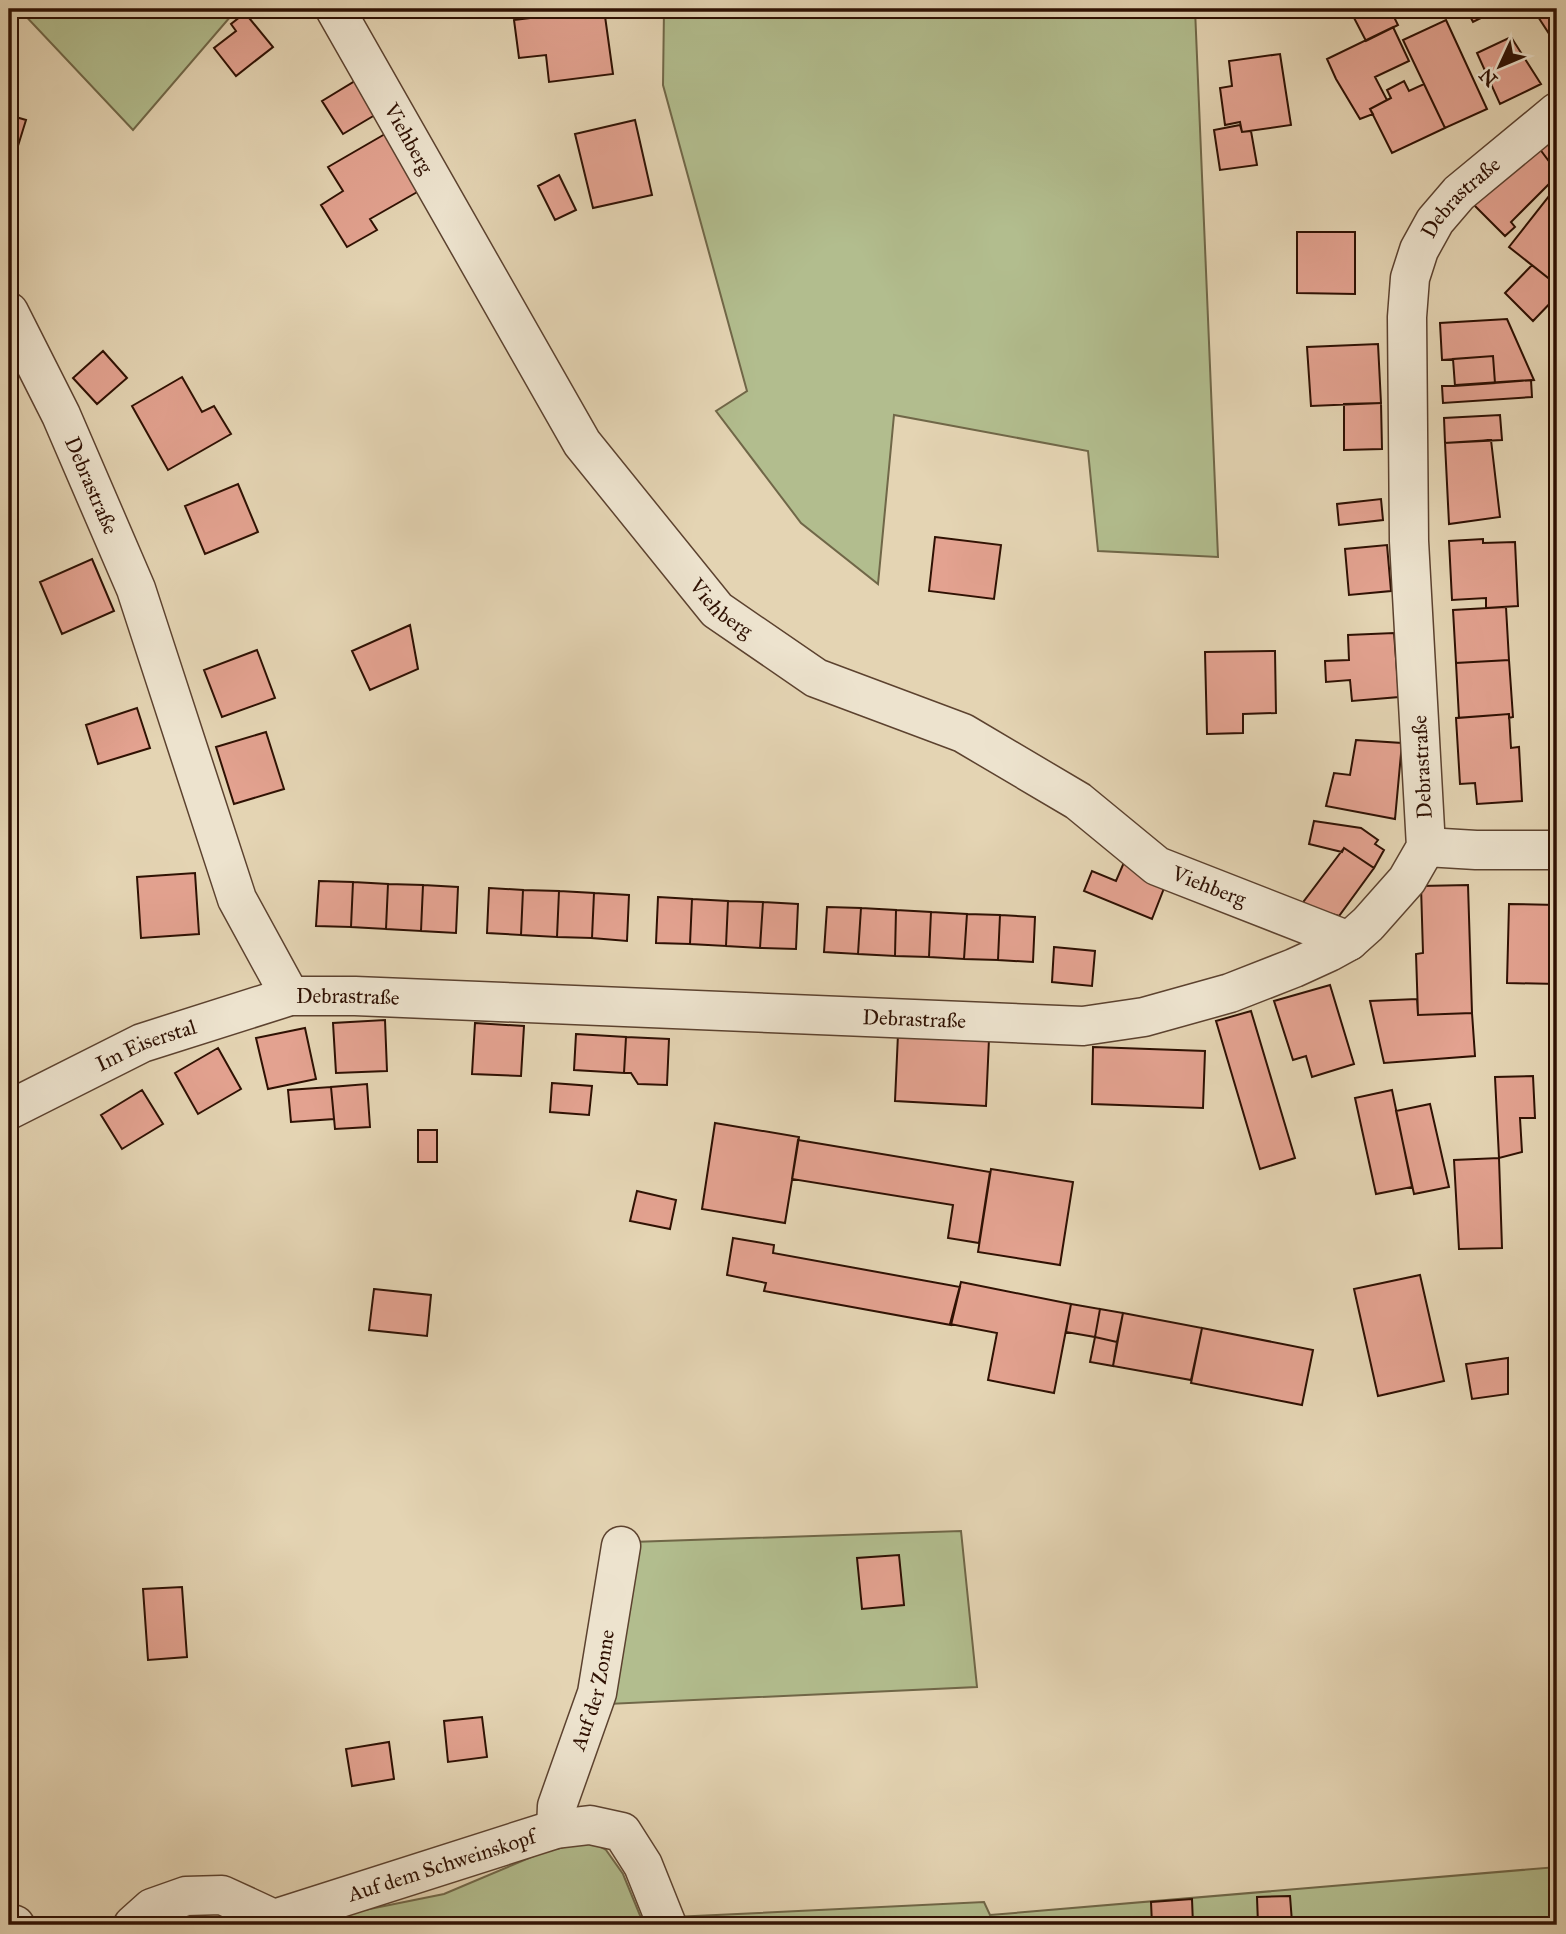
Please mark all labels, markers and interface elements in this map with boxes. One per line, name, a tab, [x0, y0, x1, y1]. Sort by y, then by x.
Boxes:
north arrow	[1464, 32, 1534, 102]
text: N	[1474, 64, 1502, 91]
street label: Viehberg	[378, 98, 439, 179]
street label: Debrastraße	[1415, 151, 1506, 242]
street label: Debrastraße	[59, 433, 124, 538]
street label: Viehberg	[683, 573, 758, 644]
street label: Debrastraße	[1406, 714, 1438, 819]
street label: Viehberg	[1167, 860, 1250, 913]
street label: Debrastraße	[296, 983, 400, 1011]
street label: Debrastraße	[862, 1004, 967, 1034]
street label: Im Eiserstal	[92, 1014, 200, 1077]
street label: Auf der Zonne	[564, 1627, 620, 1755]
street label: Auf dem Schweinskopf	[344, 1822, 542, 1908]

